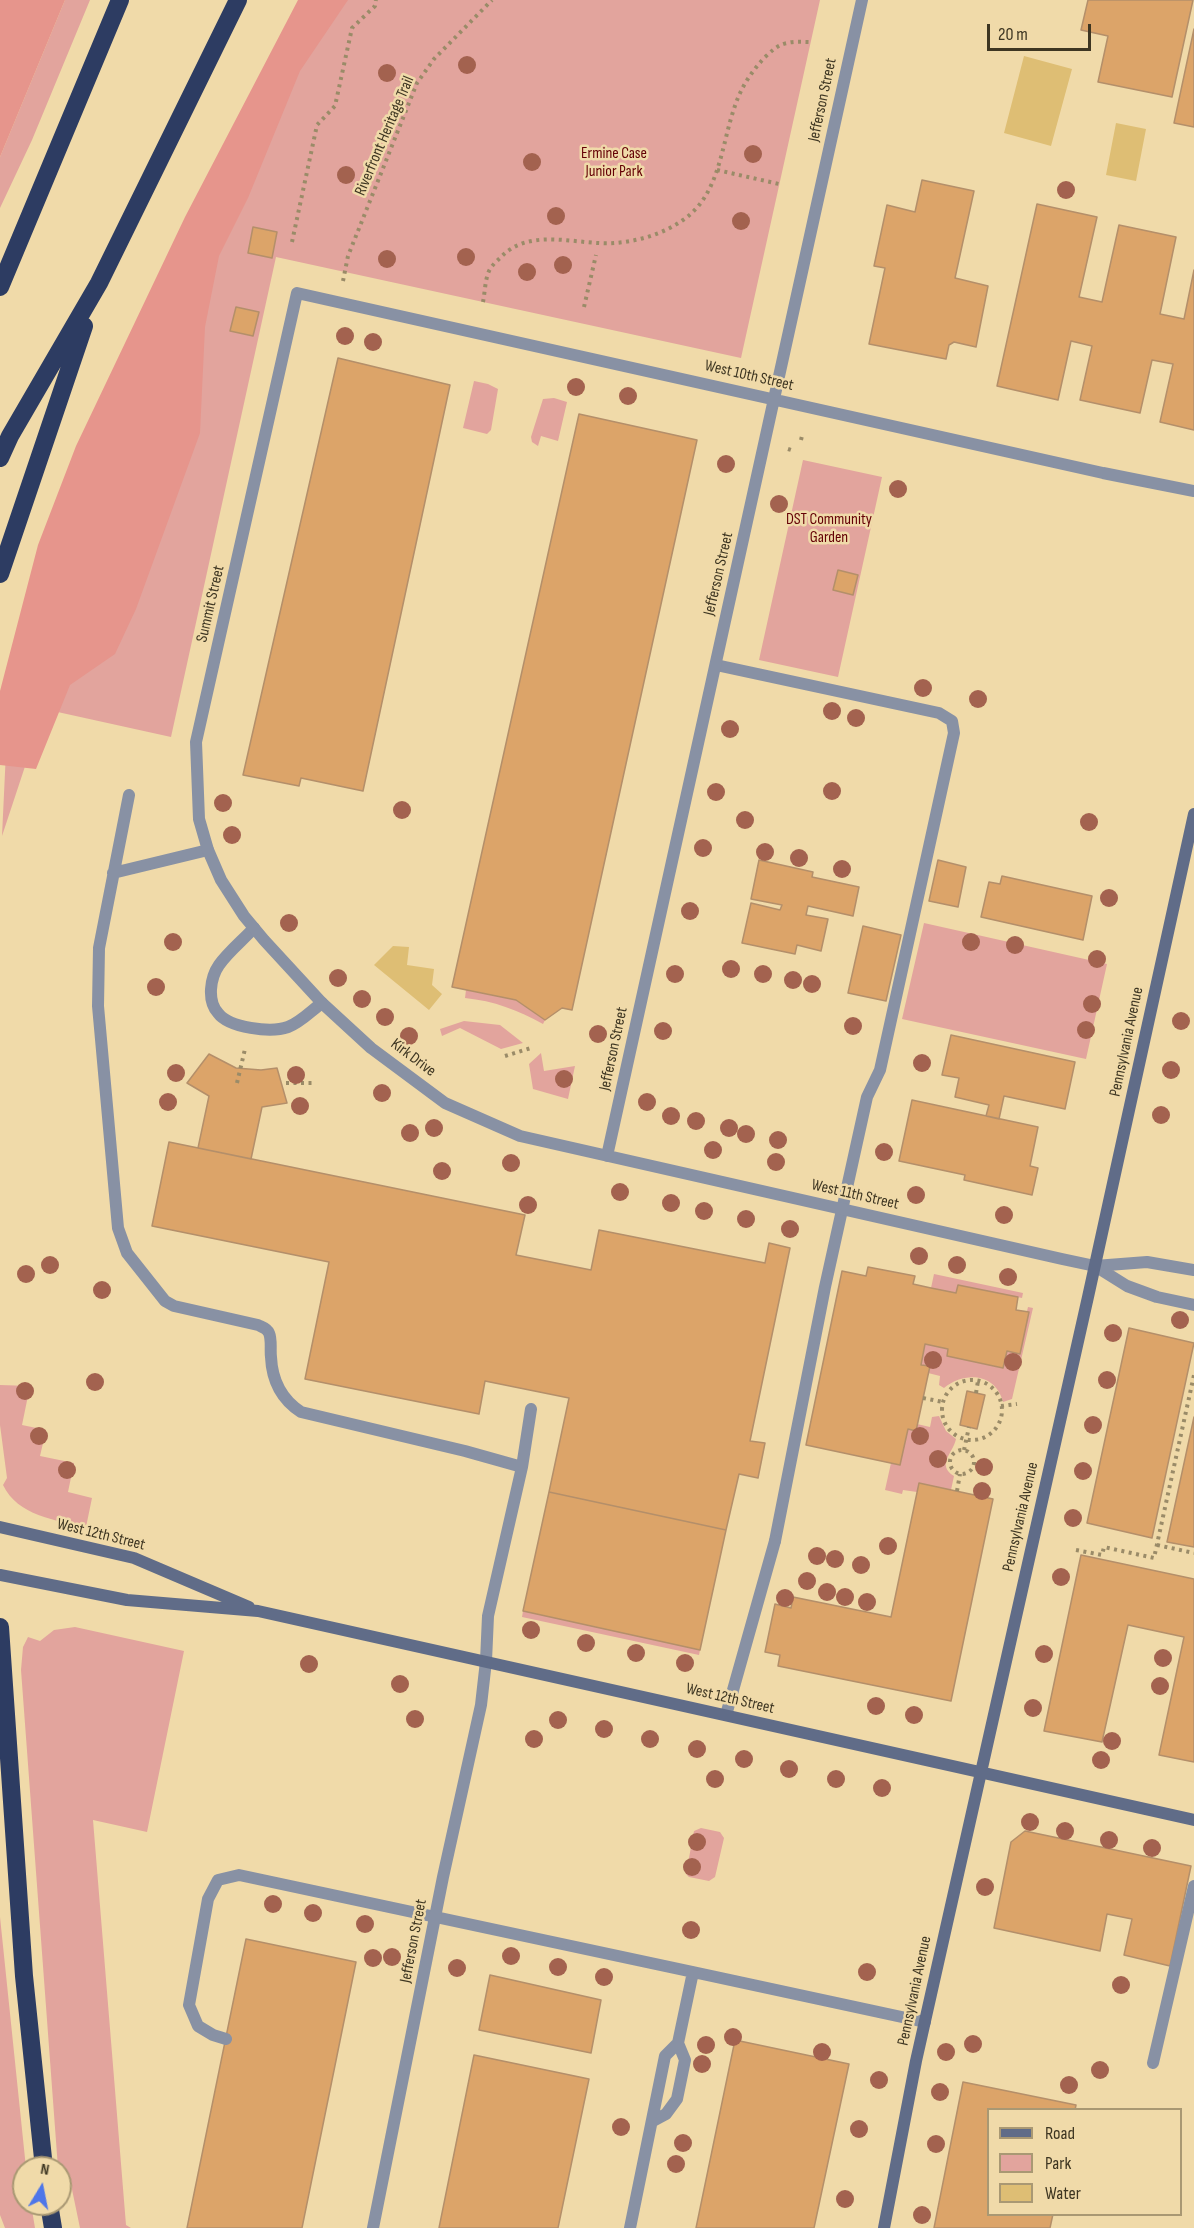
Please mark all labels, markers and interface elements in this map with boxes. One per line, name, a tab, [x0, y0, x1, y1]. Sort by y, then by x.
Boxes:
scale bar	[990, 12, 1094, 50]
text: 20 m	[998, 24, 1028, 45]
street label: Jefferson Street	[805, 56, 841, 144]
street label: Riverfront Heritage Trail	[351, 73, 419, 199]
park label: Ermine Case Junior Park	[581, 144, 647, 182]
street label: West 10th Street	[703, 356, 795, 396]
park label: DST Community Garden	[786, 510, 872, 548]
street label: Jefferson Street	[700, 530, 738, 618]
street label: Summit Street	[193, 564, 229, 644]
street label: Pennsylvania Avenue	[1106, 985, 1148, 1099]
street label: Jefferson Street	[596, 1005, 632, 1093]
street label: Kirk Drive	[387, 1035, 439, 1081]
street label: West 11th Street	[810, 1176, 900, 1214]
street label: Pennsylvania Avenue	[999, 1461, 1043, 1573]
street label: West 12th Street	[55, 1515, 147, 1555]
street label: West 12th Street	[684, 1680, 776, 1718]
street label: Jefferson Street	[396, 1898, 432, 1984]
street label: Pennsylvania Avenue	[894, 1934, 936, 2048]
legend	[987, 2108, 1182, 2216]
text: Road	[1045, 2123, 1075, 2144]
text: Park	[1045, 2153, 1071, 2174]
north arrow	[12, 2156, 72, 2216]
text: N	[39, 2160, 51, 2180]
text: Water	[1045, 2183, 1081, 2204]

